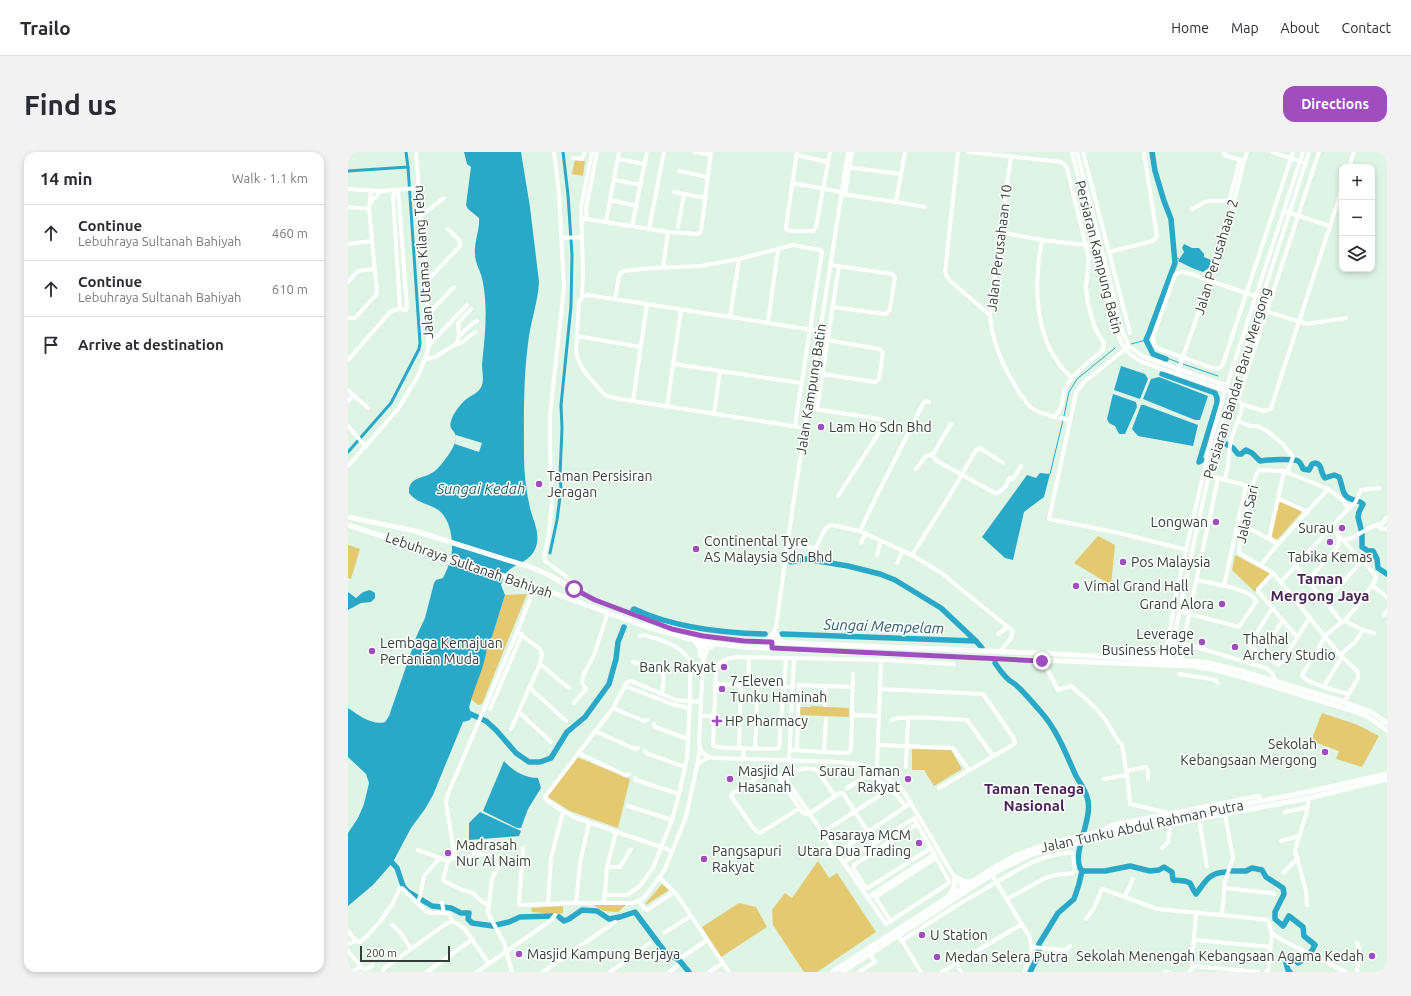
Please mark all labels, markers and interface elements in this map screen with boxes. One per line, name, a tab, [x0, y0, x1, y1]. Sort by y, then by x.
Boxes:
text: Trailo	[20, 17, 71, 39]
text: Home	[1171, 20, 1209, 36]
text: Map	[1231, 20, 1259, 36]
text: About	[1281, 20, 1320, 36]
text: Contact	[1342, 20, 1391, 36]
button: Directions	[1283, 86, 1387, 122]
text: Find us	[24, 89, 117, 120]
map controls	[1339, 164, 1375, 272]
button: +	[1339, 164, 1375, 200]
text: 14 min	[40, 169, 93, 188]
text: Walk · 1.1 km	[232, 171, 308, 185]
street label: Persiaran Kampung Batin	[1072, 179, 1126, 335]
street label: Jalan Perusahaan 10	[983, 183, 1015, 312]
street label: Jalan Utama Kilang Tebu	[410, 184, 436, 340]
street label: Jalan Perusahaan 2	[1191, 197, 1241, 317]
button: −	[1339, 200, 1375, 236]
text: Continue	[78, 217, 142, 234]
icon: ahead	[40, 222, 62, 244]
text: 460 m	[272, 226, 308, 240]
text: Lebuhraya Sultanah Bahiyah	[78, 234, 242, 248]
button: layers	[1339, 236, 1375, 272]
text: Continue	[78, 273, 142, 290]
icon: ahead	[40, 278, 62, 300]
text: 610 m	[272, 282, 308, 296]
street label: Persiaran Bandar Baru Mergong	[1200, 285, 1274, 481]
text: Lebuhraya Sultanah Bahiyah	[78, 290, 242, 304]
street label: Jalan Kampung Batin	[793, 322, 829, 456]
icon: arrive	[40, 334, 62, 356]
text: Arrive at destination	[78, 336, 224, 353]
place label: Lam Ho Sdn Bhd	[829, 419, 932, 435]
marker: Lam Ho Sdn Bhd	[816, 422, 826, 432]
place label: Taman Persisiran Jeragan	[547, 468, 652, 500]
marker: Taman Persisiran Jeragan	[534, 479, 544, 489]
water label: Sungai Kedah	[436, 480, 525, 497]
street label: Jalan Sari	[1233, 483, 1261, 545]
place label: Longwan	[1151, 514, 1208, 530]
marker: Longwan	[1211, 517, 1221, 527]
place label: Surau	[1298, 520, 1334, 536]
marker: Surau	[1337, 523, 1347, 533]
street label: Lebuhraya Sultanah Bahiyah	[383, 529, 555, 601]
place label: Continental Tyre AS Malaysia Sdn Bhd	[704, 533, 833, 565]
marker: Tabika Kemas	[1325, 537, 1335, 547]
marker: Continental Tyre AS Malaysia Sdn Bhd	[691, 544, 701, 554]
place label: Tabika Kemas	[1288, 549, 1372, 565]
place label: Pos Malaysia	[1131, 554, 1210, 570]
marker: Pos Malaysia	[1118, 557, 1128, 567]
district label: Taman Mergong Jaya	[1271, 570, 1369, 604]
place label: Vimal Grand Hall	[1084, 578, 1189, 594]
route start	[565, 580, 583, 598]
marker: Vimal Grand Hall	[1071, 581, 1081, 591]
place label: Grand Alora	[1139, 596, 1214, 612]
marker: Grand Alora	[1217, 599, 1227, 609]
water label: Sungai Mempelam	[822, 615, 945, 637]
place label: Leverage Business Hotel	[1102, 626, 1194, 658]
place label: Thalhal Archery Studio	[1243, 631, 1336, 663]
place label: Lembaga Kemajuan Pertanian Muda	[380, 635, 503, 667]
marker: Leverage Business Hotel	[1197, 637, 1207, 647]
marker: Thalhal Archery Studio	[1230, 642, 1240, 652]
marker: Lembaga Kemajuan Pertanian Muda	[367, 646, 377, 656]
route end	[1033, 652, 1051, 670]
place label: Bank Rakyat	[639, 659, 716, 675]
marker: Bank Rakyat	[719, 662, 729, 672]
place label: 7-Eleven Tunku Haminah	[730, 673, 827, 705]
marker: 7-Eleven Tunku Haminah	[717, 684, 727, 694]
place label: HP Pharmacy	[725, 713, 808, 729]
marker: HP Pharmacy	[712, 716, 722, 726]
place label: Sekolah Kebangsaan Mergong	[1180, 736, 1317, 768]
marker: Sekolah Kebangsaan Mergong	[1320, 747, 1330, 757]
place label: Masjid Al Hasanah	[738, 763, 795, 795]
place label: Surau Taman Rakyat	[819, 763, 900, 795]
marker: Masjid Al Hasanah	[725, 774, 735, 784]
marker: Surau Taman Rakyat	[903, 774, 913, 784]
district label: Taman Tenaga Nasional	[984, 780, 1084, 814]
street label: Jalan Tunku Abdul Rahman Putra	[1039, 797, 1245, 855]
place label: Pasaraya MCM Utara Dua Trading	[797, 827, 911, 859]
place label: Madrasah Nur Al Naim	[456, 837, 531, 869]
marker: Pasaraya MCM Utara Dua Trading	[914, 838, 924, 848]
place label: Pangsapuri Rakyat	[712, 843, 782, 875]
marker: Madrasah Nur Al Naim	[443, 848, 453, 858]
marker: Pangsapuri Rakyat	[699, 854, 709, 864]
place label: U Station	[930, 927, 988, 943]
marker: U Station	[917, 930, 927, 940]
scale bar	[360, 944, 450, 963]
place label: Masjid Kampung Berjaya	[527, 946, 680, 962]
text: 200 m	[366, 947, 397, 959]
place label: Sekolah Menengah Kebangsaan Agama Kedah	[1076, 948, 1364, 964]
marker: Masjid Kampung Berjaya	[514, 949, 524, 959]
place label: Medan Selera Putra	[945, 949, 1068, 965]
marker: Sekolah Menengah Kebangsaan Agama Kedah	[1367, 951, 1377, 961]
marker: Medan Selera Putra	[932, 952, 942, 962]

